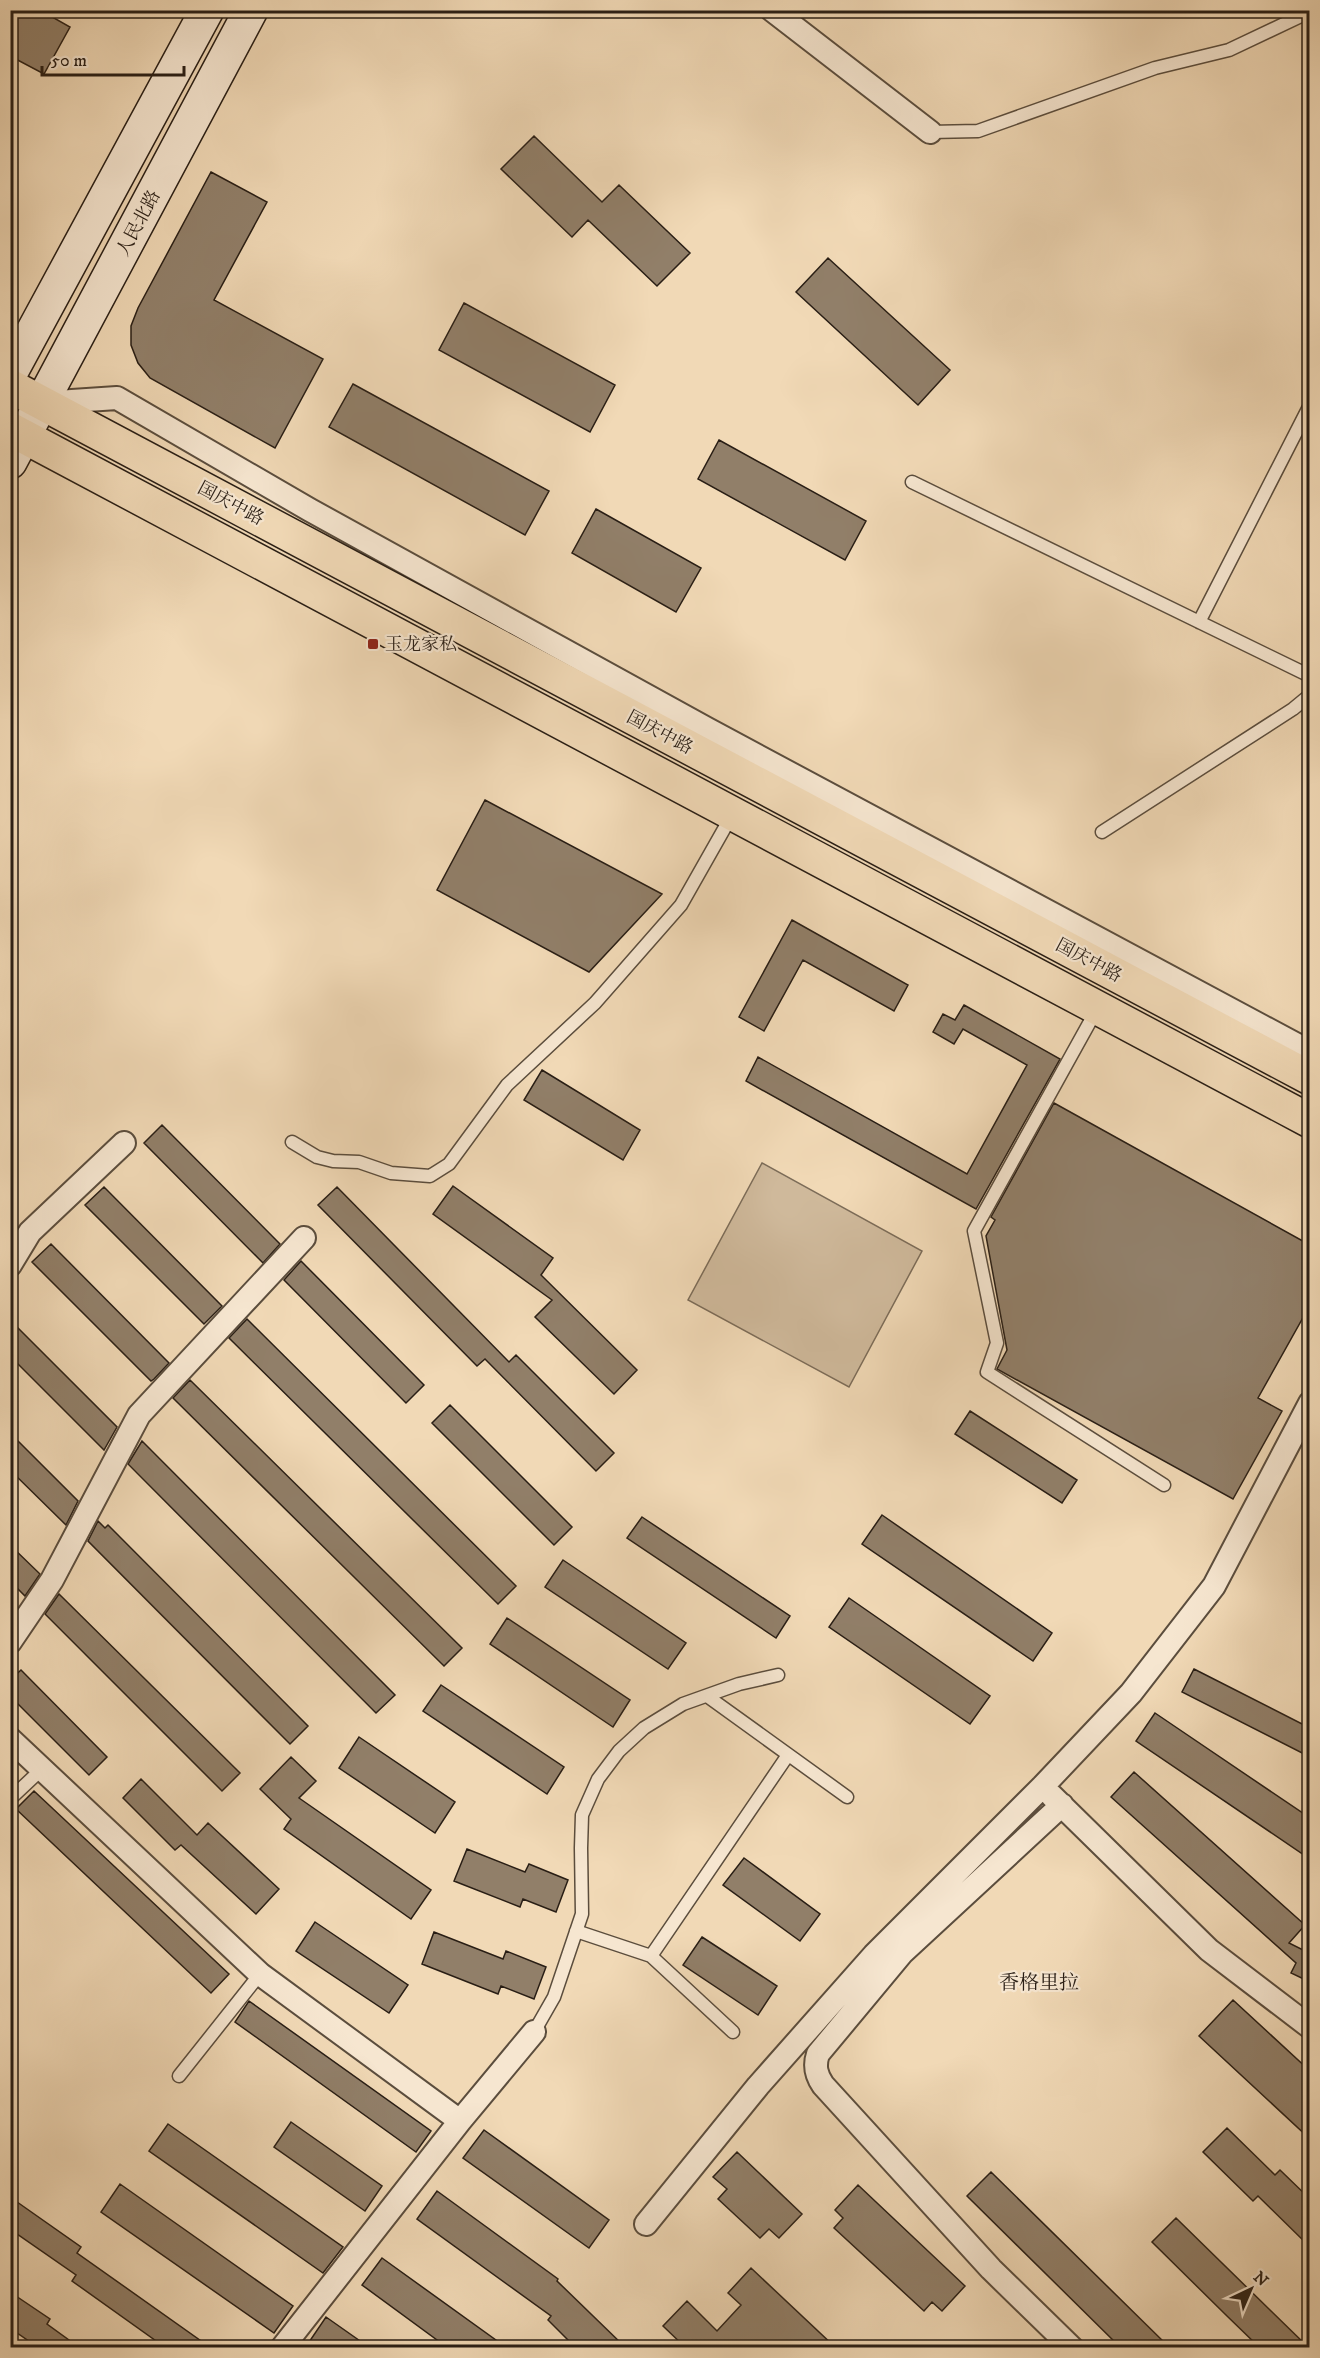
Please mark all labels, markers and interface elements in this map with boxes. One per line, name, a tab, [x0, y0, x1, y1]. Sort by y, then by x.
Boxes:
scale bar	[42, 39, 184, 77]
text: 50 m	[51, 50, 87, 72]
street label: 人民北路	[112, 187, 165, 260]
street label: 国庆中路	[194, 477, 267, 530]
place label: 玉龙家私	[385, 634, 457, 656]
marker: 玉龙家私	[366, 637, 380, 651]
street label: 国庆中路	[623, 706, 696, 759]
street label: 国庆中路	[1052, 934, 1125, 987]
district label: 香格里拉	[999, 1971, 1079, 1996]
north arrow	[1221, 2259, 1281, 2319]
text: N	[1249, 2267, 1272, 2291]

